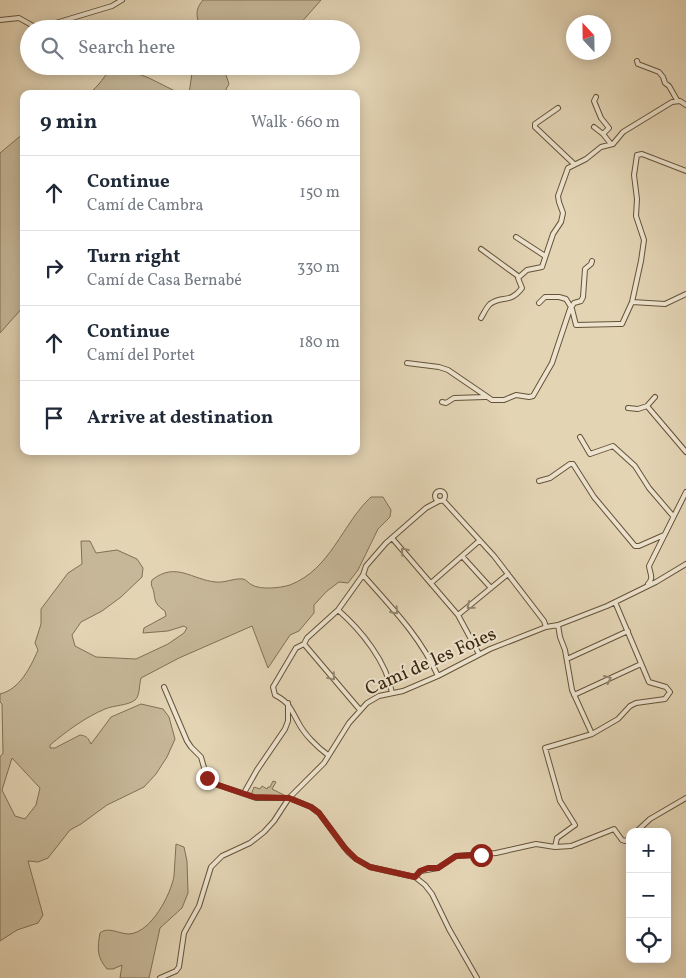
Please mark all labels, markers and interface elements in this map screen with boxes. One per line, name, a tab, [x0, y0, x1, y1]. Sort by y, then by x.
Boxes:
north arrow	[566, 15, 611, 60]
search box	[20, 20, 360, 75]
icon: search	[38, 34, 66, 62]
text: Search here	[78, 35, 175, 61]
text: 9 min	[40, 108, 97, 137]
text: Walk · 660 m	[251, 112, 340, 134]
text: Continue	[87, 169, 170, 195]
icon: ahead	[40, 179, 68, 207]
text: 150 m	[299, 182, 340, 204]
text: Camí de Cambra	[87, 195, 203, 217]
text: Turn right	[87, 244, 180, 270]
icon: right	[40, 254, 68, 282]
text: 330 m	[297, 257, 340, 279]
text: Camí de Casa Bernabé	[87, 270, 242, 292]
text: Continue	[87, 319, 170, 345]
icon: ahead	[40, 329, 68, 357]
text: 180 m	[299, 332, 340, 354]
text: Camí del Portet	[87, 345, 195, 367]
icon: arrive	[40, 404, 68, 432]
text: Arrive at destination	[87, 405, 273, 431]
one-way arrow	[401, 548, 410, 557]
one-way arrow	[466, 600, 475, 609]
one-way arrow	[390, 605, 398, 614]
street label: Camí de les Foies	[361, 621, 501, 703]
one-way arrow	[326, 671, 335, 680]
one-way arrow	[603, 675, 612, 686]
route end	[196, 767, 219, 790]
map controls	[626, 828, 671, 963]
button: +	[626, 828, 671, 873]
route start	[470, 844, 493, 867]
button: −	[626, 873, 671, 918]
button: locate	[626, 918, 671, 963]

